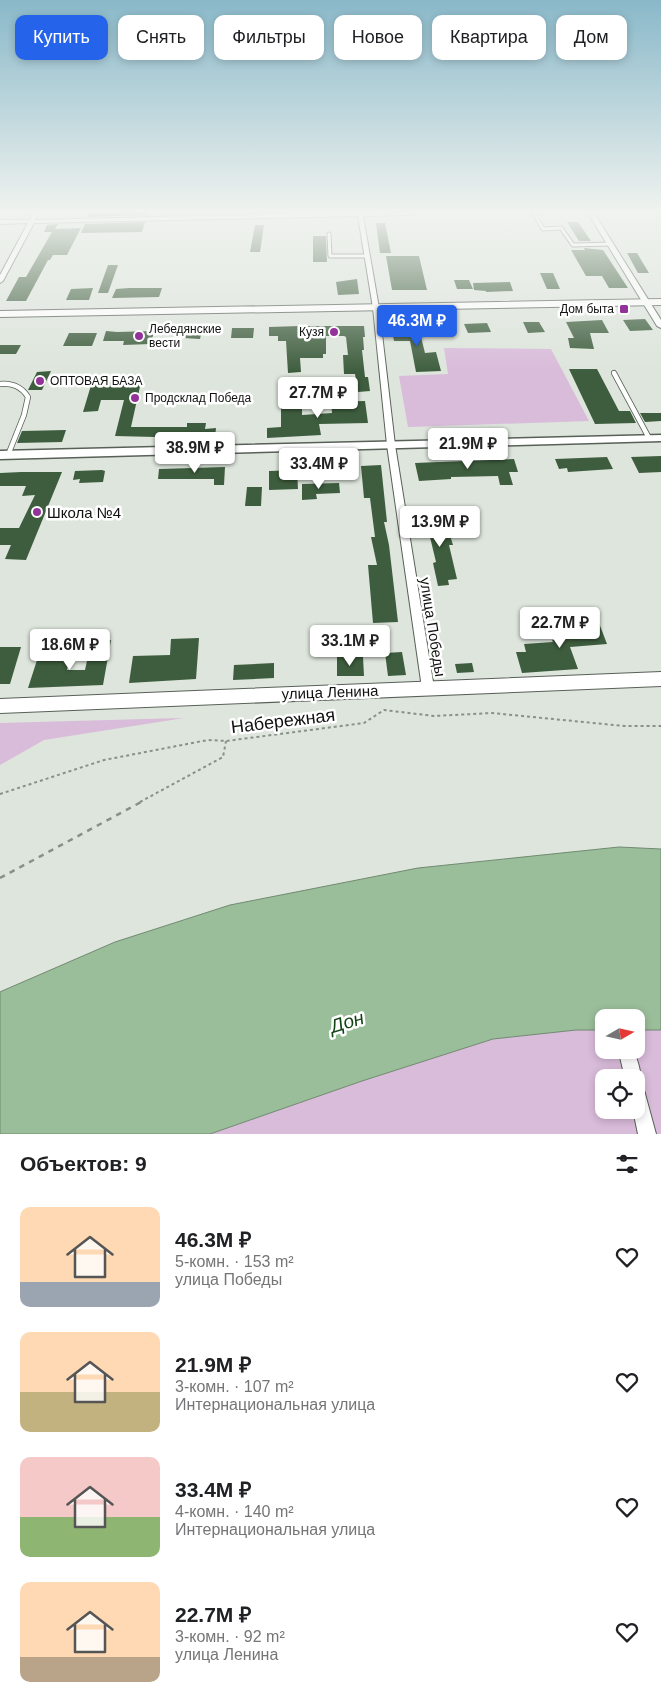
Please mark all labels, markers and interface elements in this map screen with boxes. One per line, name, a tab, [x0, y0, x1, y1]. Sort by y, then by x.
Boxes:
chip: Купить	[15, 15, 108, 60]
chip: Снять	[118, 15, 204, 60]
chip: Фильтры	[214, 15, 324, 60]
chip: Новое	[334, 15, 422, 60]
chip: Квартира	[432, 15, 546, 60]
chip: Дом	[556, 15, 627, 60]
place label: Дом быта	[560, 302, 614, 316]
marker: Дом быта	[618, 303, 630, 315]
pin: 46.3M ₽	[371, 304, 463, 347]
text: 46.3M ₽	[388, 312, 446, 329]
place label: Лебедянские вести	[149, 322, 222, 350]
place label: Кузя	[299, 325, 324, 339]
marker: Кузя	[328, 326, 340, 338]
marker: Лебедянские вести	[133, 330, 145, 342]
place label: ОПТОВАЯ БАЗА	[50, 374, 142, 388]
marker: ОПТОВАЯ БАЗА	[34, 375, 46, 387]
pin: 27.7M ₽	[272, 376, 364, 419]
text: 27.7M ₽	[289, 384, 347, 401]
place label: Продсклад Победа	[145, 391, 252, 405]
marker: Продсклад Победа	[129, 392, 141, 404]
pin: 21.9M ₽	[422, 428, 514, 470]
pin: 38.9M ₽	[149, 432, 241, 474]
text: 21.9M ₽	[439, 435, 497, 452]
text: 38.9M ₽	[166, 439, 224, 456]
pin: 33.4M ₽	[273, 448, 365, 490]
text: 33.4M ₽	[290, 455, 348, 472]
place label: Школа №4	[47, 504, 121, 521]
marker: Школа №4	[31, 506, 43, 518]
pin: 13.9M ₽	[394, 506, 486, 548]
text: 13.9M ₽	[411, 513, 469, 530]
street label: улица Победы	[417, 576, 449, 678]
pin: 22.7M ₽	[514, 606, 606, 649]
text: 22.7M ₽	[531, 614, 589, 631]
pin: 33.1M ₽	[304, 624, 396, 667]
pin: 18.6M ₽	[24, 628, 116, 671]
text: 33.1M ₽	[321, 632, 379, 649]
text: 18.6M ₽	[41, 636, 99, 653]
street label: улица Ленина	[281, 682, 379, 702]
street label: Набережная	[230, 705, 336, 737]
water label: Дон	[326, 1007, 367, 1038]
north arrow	[595, 1009, 645, 1059]
map controls	[595, 1009, 645, 1119]
button: locate	[595, 1069, 645, 1119]
icon: filters	[613, 1150, 641, 1178]
text: Объектов: 9	[20, 1152, 147, 1175]
icon: home	[60, 1227, 120, 1287]
text: 46.3M ₽	[175, 1228, 251, 1251]
icon: heart	[613, 1243, 641, 1271]
text: 5-комн. · 153 m²	[175, 1253, 294, 1270]
text: улица Победы	[175, 1271, 282, 1288]
icon: home	[60, 1352, 120, 1412]
text: 21.9M ₽	[175, 1353, 251, 1376]
icon: heart	[613, 1368, 641, 1396]
text: 3-комн. · 107 m²	[175, 1378, 294, 1395]
text: Интернациональная улица	[175, 1396, 375, 1413]
icon: home	[60, 1477, 120, 1537]
text: 33.4M ₽	[175, 1478, 251, 1501]
icon: heart	[613, 1493, 641, 1521]
text: 4-комн. · 140 m²	[175, 1503, 294, 1520]
text: Интернациональная улица	[175, 1521, 375, 1538]
icon: home	[60, 1602, 120, 1662]
text: 22.7M ₽	[175, 1603, 251, 1626]
icon: heart	[613, 1618, 641, 1646]
text: 3-комн. · 92 m²	[175, 1628, 285, 1645]
text: улица Ленина	[175, 1646, 278, 1663]

